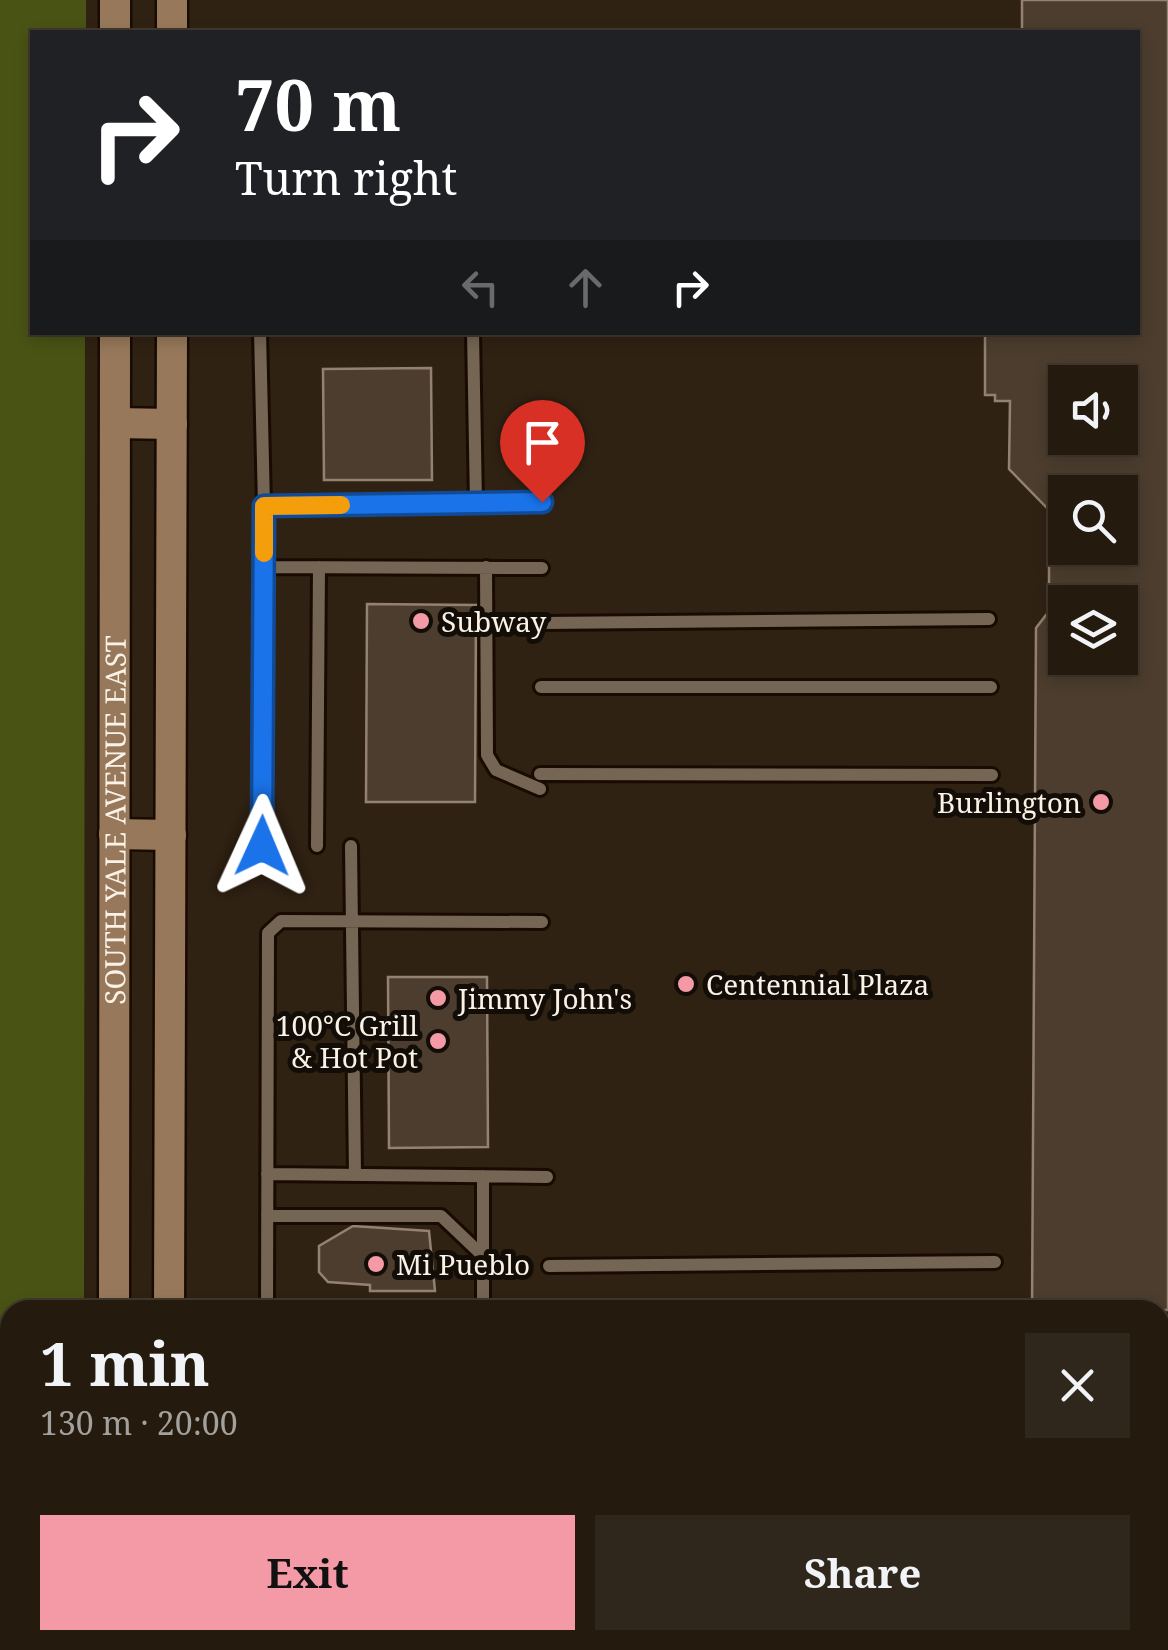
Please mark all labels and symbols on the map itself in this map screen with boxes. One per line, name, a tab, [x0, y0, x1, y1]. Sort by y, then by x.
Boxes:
pin	[500, 400, 585, 503]
place label: Subway	[441, 602, 547, 640]
marker: Subway	[410, 610, 432, 632]
street label: SOUTH YALE AVENUE EAST	[95, 635, 134, 1005]
place label: Burlington	[937, 783, 1081, 821]
marker: Burlington	[1090, 791, 1112, 813]
position arrow	[210, 794, 314, 898]
place label: Centennial Plaza	[706, 965, 929, 1003]
marker: Centennial Plaza	[675, 973, 697, 995]
place label: Jimmy John's	[457, 979, 632, 1017]
marker: Jimmy John's	[427, 987, 449, 1009]
place label: 100°C Grill & Hot Pot	[276, 1006, 418, 1076]
marker: 100°C Grill & Hot Pot	[427, 1030, 449, 1052]
place label: Mi Pueblo	[396, 1245, 530, 1283]
marker: Mi Pueblo	[365, 1253, 387, 1275]

